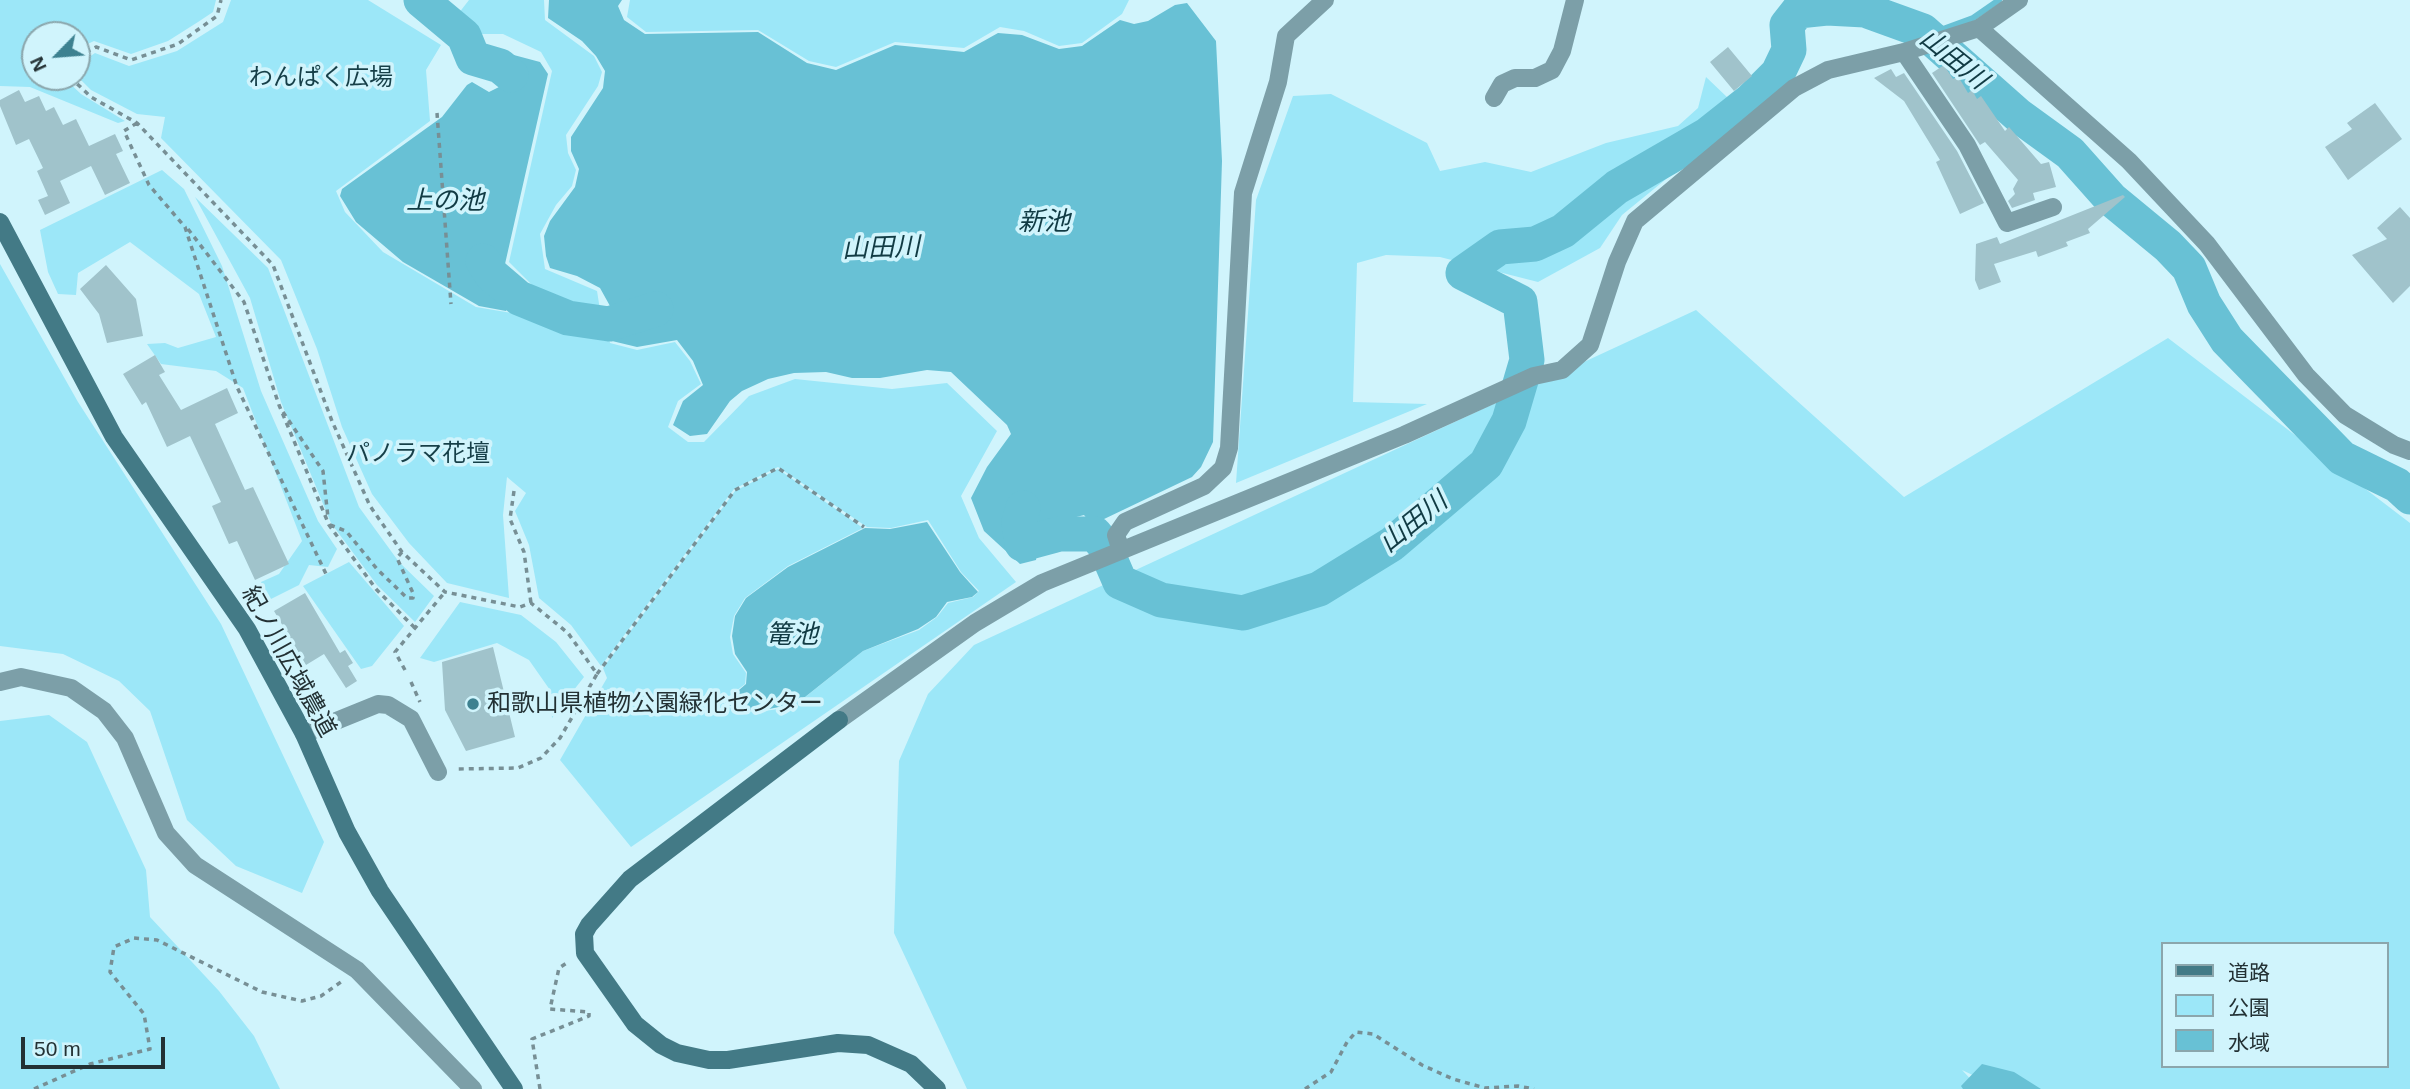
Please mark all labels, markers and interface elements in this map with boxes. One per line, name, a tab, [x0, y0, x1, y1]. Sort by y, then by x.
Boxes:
north arrow	[21, 21, 91, 91]
water label: 山田川	[1913, 23, 1993, 97]
text: N	[26, 54, 51, 75]
park label: わんぱく広場	[249, 64, 393, 92]
water label: 上の池	[406, 186, 484, 218]
water label: 新池	[1018, 207, 1070, 239]
water label: 山田川	[841, 232, 921, 266]
park label: パノラマ花壇	[346, 440, 490, 468]
water label: 山田川	[1374, 486, 1454, 560]
street label: 紀ノ川広域農道	[235, 582, 341, 742]
water label: 篭池	[766, 620, 818, 652]
place label: 和歌山県植物公園緑化センター	[487, 690, 823, 718]
marker: 和歌山県植物公園緑化センター	[465, 696, 481, 712]
legend	[2162, 942, 2389, 1068]
text: 道路	[2228, 961, 2270, 984]
text: 公園	[2228, 996, 2270, 1019]
scale bar	[24, 1023, 168, 1066]
text: 水域	[2228, 1031, 2270, 1054]
text: 50 m	[34, 1037, 81, 1060]

